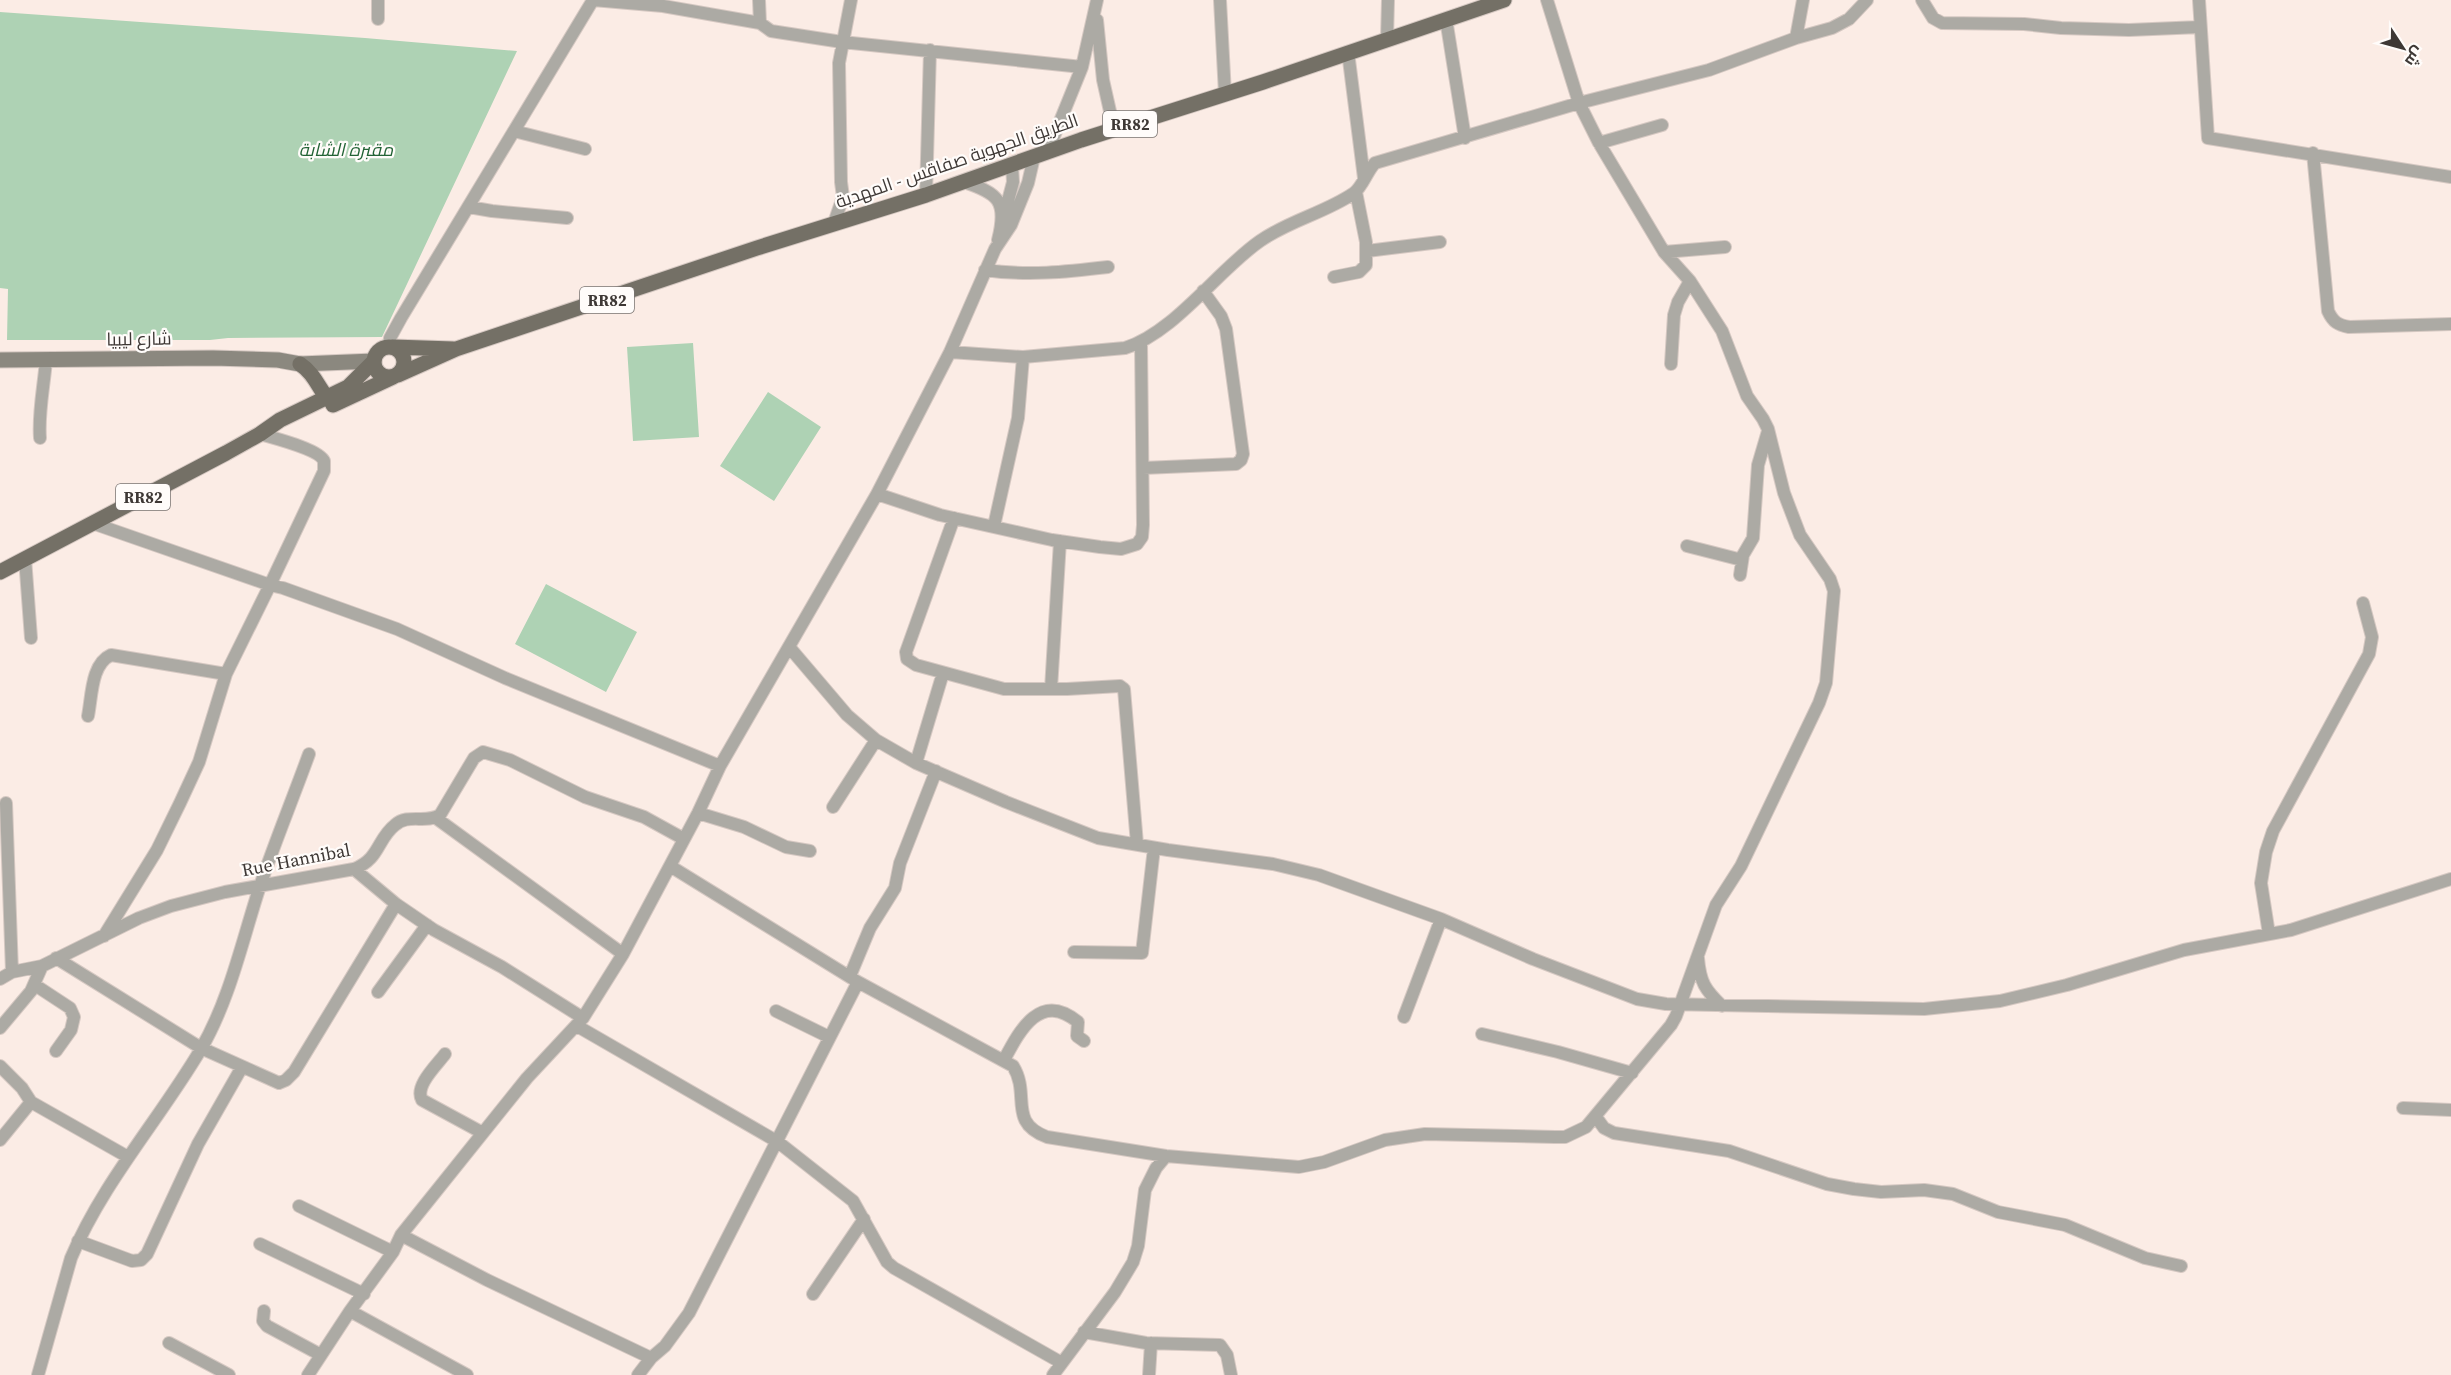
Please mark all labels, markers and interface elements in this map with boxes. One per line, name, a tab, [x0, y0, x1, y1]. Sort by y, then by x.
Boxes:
north arrow	[2373, 18, 2433, 78]
text: ش	[2400, 42, 2430, 72]
street label: الطريق الجهوية صفاقس - المهدية	[832, 107, 1082, 214]
road number: RR82	[1103, 111, 1157, 137]
park label: مقبرة الشابة	[299, 137, 394, 162]
road number: RR82	[580, 287, 634, 313]
street label: شارع ليبيا	[106, 325, 172, 352]
road number: RR82	[116, 484, 170, 510]
street label: Rue Hannibal	[239, 837, 352, 882]

